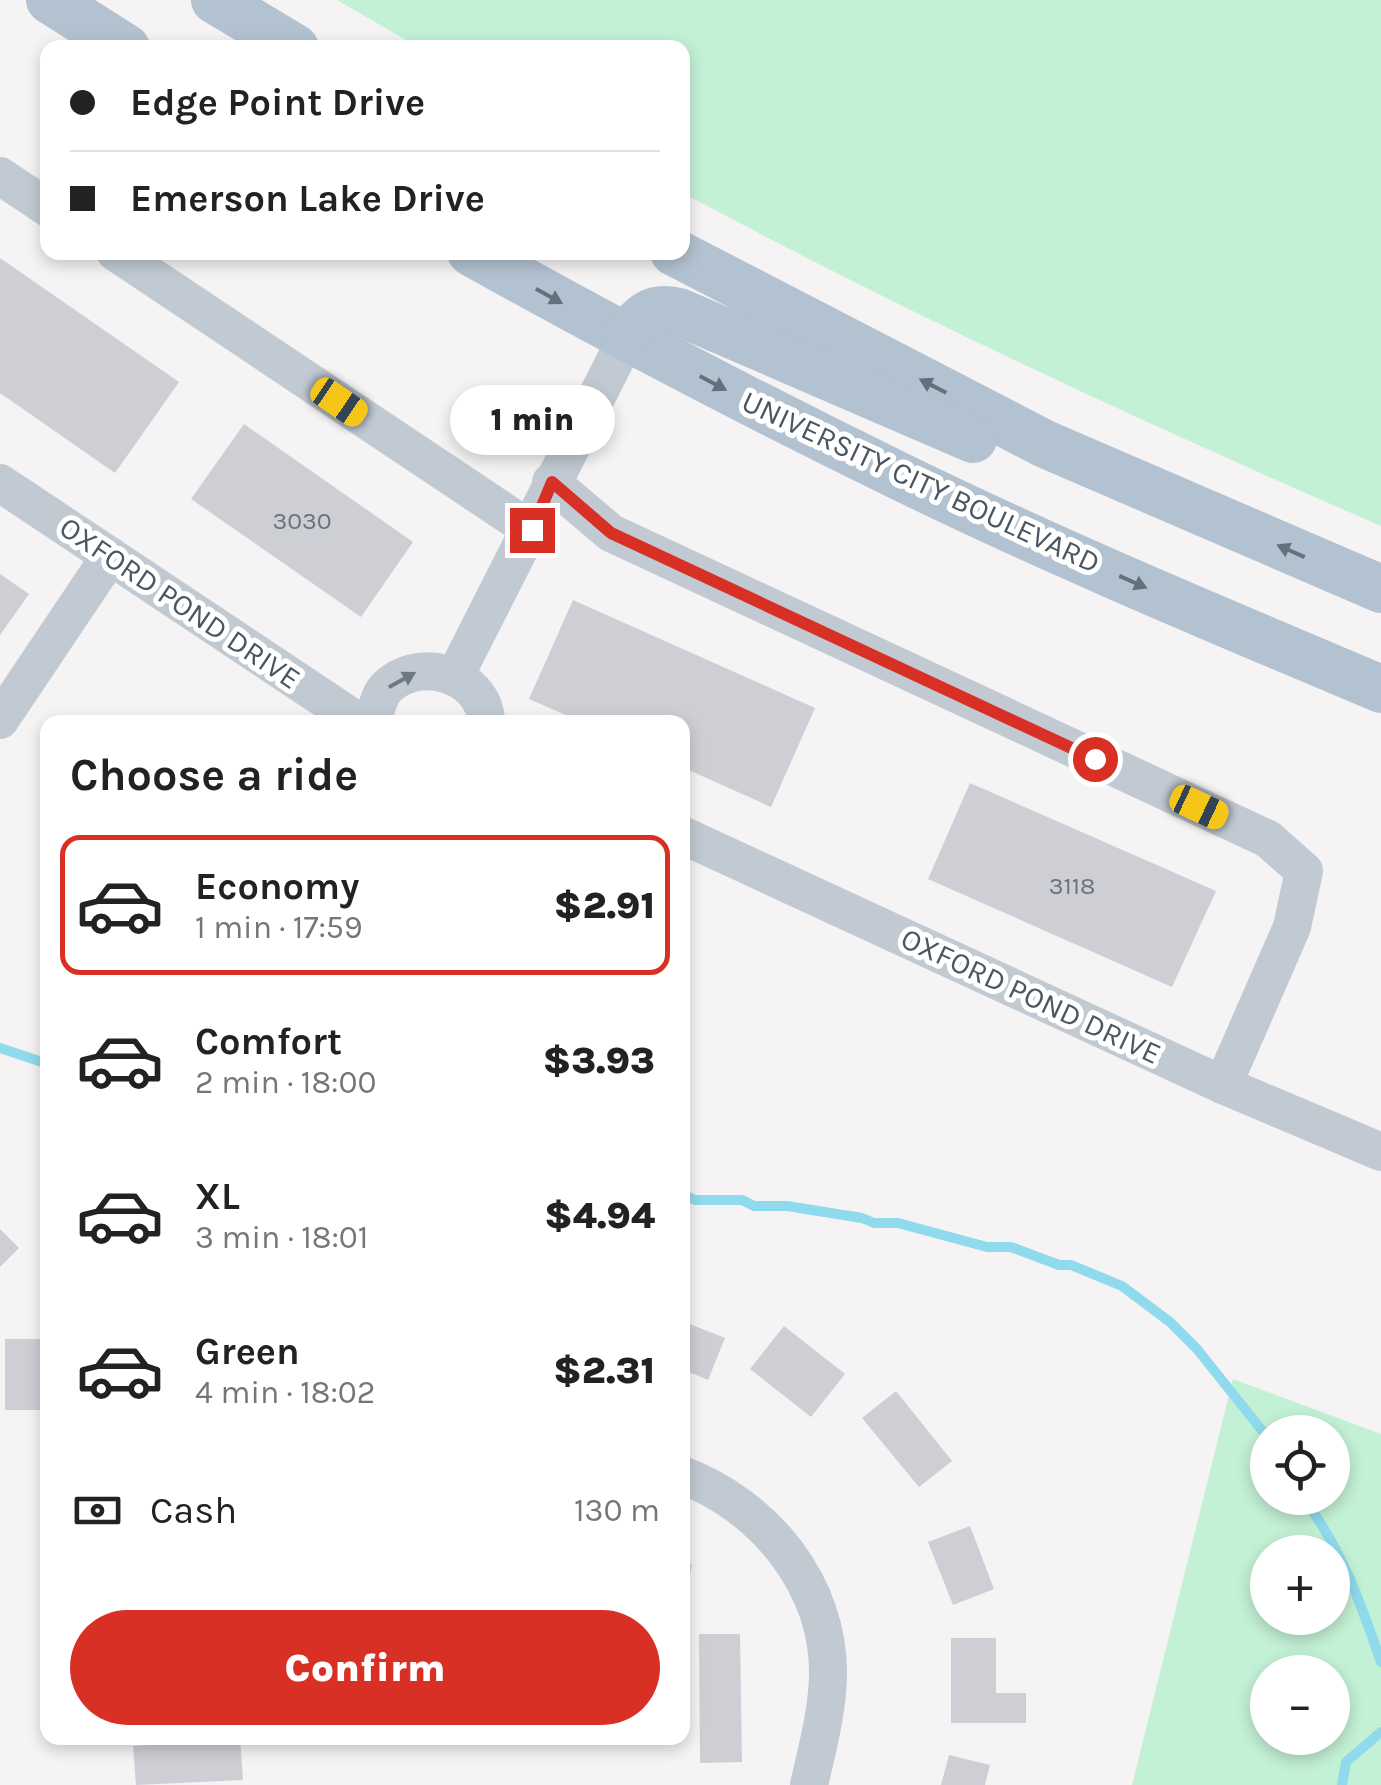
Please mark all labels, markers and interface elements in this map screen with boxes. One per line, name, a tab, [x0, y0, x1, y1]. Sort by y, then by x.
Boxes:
text: Edge Point Drive	[130, 80, 425, 125]
text: Emerson Lake Drive	[130, 176, 485, 221]
one-way arrow	[534, 287, 563, 304]
car	[306, 373, 372, 431]
one-way arrow	[699, 374, 728, 391]
one-way arrow	[918, 377, 947, 394]
street label: UNIVERSITY CITY BOULEVARD	[736, 383, 1106, 581]
callout: 1 min	[450, 385, 614, 455]
text: 1 min	[491, 401, 574, 438]
house number: 3030	[272, 506, 332, 535]
route end	[510, 508, 555, 553]
street label: OXFORD POND DRIVE	[53, 509, 307, 697]
one-way arrow	[1276, 543, 1306, 559]
one-way arrow	[1118, 574, 1148, 590]
one-way arrow	[389, 672, 417, 690]
route start	[1073, 737, 1118, 782]
text: Choose a ride	[70, 749, 358, 801]
car	[1165, 781, 1233, 833]
icon: car	[75, 860, 165, 950]
text: Economy	[195, 864, 359, 909]
house number: 3118	[1049, 871, 1095, 900]
text: $2.91	[554, 883, 655, 928]
text: 1 min · 17:59	[195, 909, 362, 946]
street label: OXFORD POND DRIVE	[895, 920, 1167, 1072]
icon: car	[75, 1015, 165, 1105]
text: Comfort	[195, 1019, 342, 1064]
text: $3.93	[543, 1038, 655, 1083]
text: 2 min · 18:00	[195, 1064, 376, 1101]
icon: car	[75, 1170, 165, 1260]
text: XL	[195, 1174, 240, 1219]
text: $4.94	[544, 1193, 655, 1238]
text: 3 min · 18:01	[195, 1219, 368, 1256]
icon: car	[75, 1325, 165, 1415]
text: Green	[195, 1329, 300, 1374]
text: $2.31	[553, 1348, 655, 1393]
text: 4 min · 18:02	[195, 1374, 375, 1411]
map controls	[1250, 1415, 1350, 1755]
button: locate	[1250, 1415, 1350, 1515]
icon: cash	[70, 1483, 125, 1538]
text: Cash	[150, 1488, 237, 1533]
text: 130 m	[574, 1492, 660, 1529]
button: +	[1250, 1535, 1350, 1635]
button: Confirm	[70, 1610, 660, 1725]
button: −	[1250, 1655, 1350, 1755]

